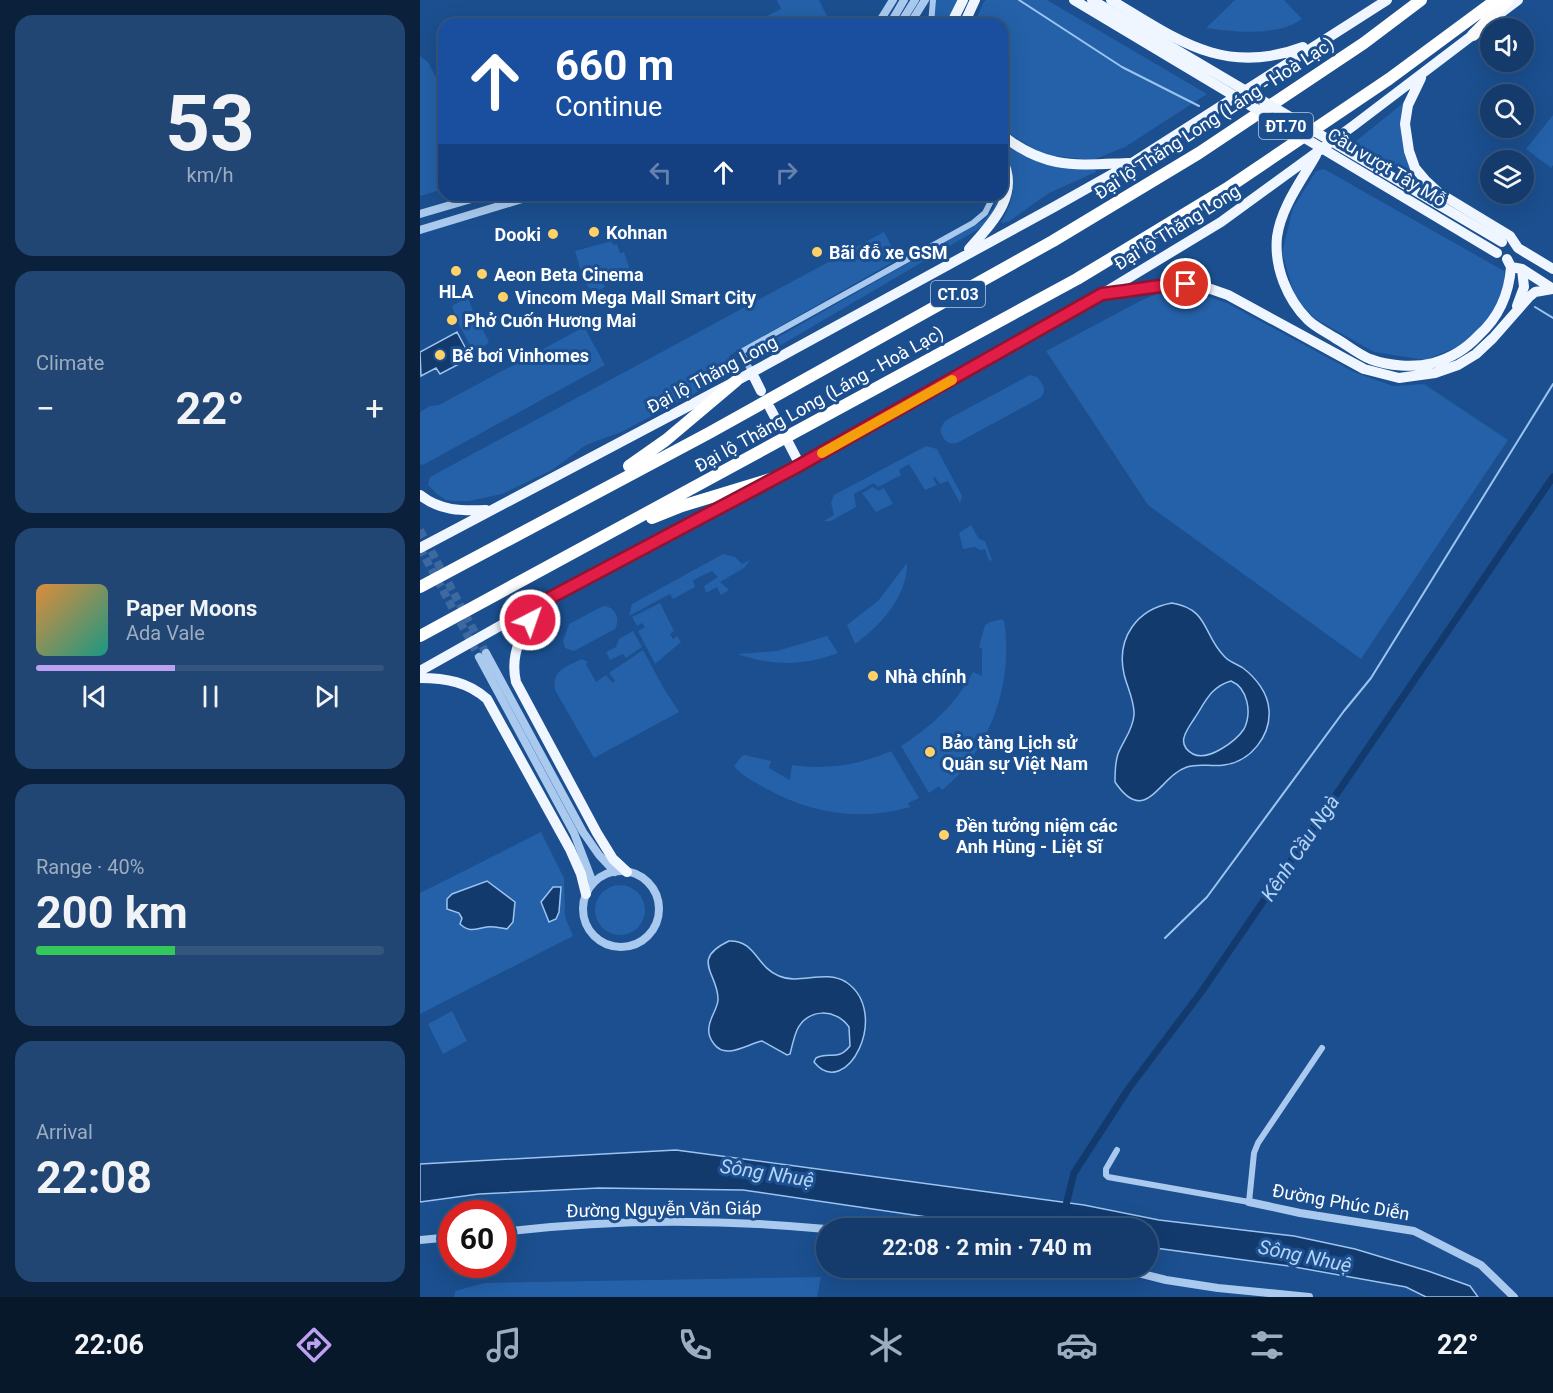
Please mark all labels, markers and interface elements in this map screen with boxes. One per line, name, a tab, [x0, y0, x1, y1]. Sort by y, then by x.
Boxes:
map controls	[1480, 18, 1534, 204]
button: sound	[1480, 18, 1534, 72]
street label: Đại lộ Thăng Long (Láng - Hoà Lạc)	[1090, 33, 1338, 204]
text: 660 m	[555, 41, 674, 90]
icon: ahead	[456, 42, 534, 120]
text: 53	[165, 78, 255, 169]
button: search	[1480, 84, 1534, 138]
text: Continue	[555, 91, 662, 123]
road number: ĐT.70	[1259, 113, 1313, 139]
street label: Cầu vượt Tây Mỗ	[1324, 123, 1450, 211]
button: layers	[1480, 150, 1534, 204]
icon: left	[644, 156, 677, 189]
icon: ahead	[707, 156, 740, 189]
icon: right	[770, 156, 803, 189]
text: km/h	[187, 163, 233, 187]
street label: Đại lộ Thăng Long	[1110, 180, 1244, 274]
place label: Kohnan	[606, 222, 667, 243]
place label: Dooki	[495, 224, 541, 245]
marker: Kohnan	[587, 225, 601, 239]
marker: Dooki	[546, 227, 560, 241]
place label: Bãi đỗ xe GSM	[829, 242, 948, 263]
marker: Bãi đỗ xe GSM	[810, 245, 824, 259]
pin	[1160, 258, 1211, 309]
marker: HLA	[449, 264, 463, 278]
place label: Aeon Beta Cinema	[494, 264, 644, 285]
marker: Aeon Beta Cinema	[475, 267, 489, 281]
icon: arrive	[1169, 267, 1202, 300]
place label: HLA	[439, 281, 474, 302]
road number: CT.03	[931, 281, 985, 307]
place label: Vincom Mega Mall Smart City	[515, 287, 757, 308]
marker: Vincom Mega Mall Smart City	[496, 290, 510, 304]
place label: Phở Cuốn Hương Mai	[464, 310, 636, 331]
marker: Phở Cuốn Hương Mai	[445, 313, 459, 327]
street label: Đại lộ Thăng Long (Láng - Hoà Lạc)	[691, 322, 947, 477]
street label: Đại lộ Thăng Long	[643, 331, 781, 417]
place label: Bể bơi Vinhomes	[452, 345, 589, 366]
marker: Bể bơi Vinhomes	[433, 348, 447, 362]
text: Climate	[36, 351, 104, 375]
text: 22°	[175, 382, 245, 435]
text: −	[36, 389, 55, 428]
text: +	[365, 389, 384, 428]
position arrow	[498, 588, 562, 652]
text: Paper Moons	[126, 596, 257, 621]
text: Ada Vale	[126, 621, 205, 645]
place label: Nhà chính	[885, 666, 966, 687]
marker: Nhà chính	[866, 669, 880, 683]
icon: previous	[78, 680, 111, 713]
icon: pause	[194, 680, 227, 713]
icon: next	[310, 680, 343, 713]
place label: Bảo tàng Lịch sử Quân sự Việt Nam	[942, 732, 1088, 774]
marker: Bảo tàng Lịch sử Quân sự Việt Nam	[923, 745, 937, 759]
water label: Kênh Cầu Ngà	[1256, 790, 1344, 906]
place label: Đền tưởng niệm các Anh Hùng - Liệt Sĩ	[956, 815, 1118, 857]
marker: Đền tưởng niệm các Anh Hùng - Liệt Sĩ	[937, 828, 951, 842]
text: Range · 40%	[36, 855, 144, 879]
text: 200 km	[36, 886, 188, 939]
text: Arrival	[36, 1120, 93, 1144]
text: 22:08	[36, 1151, 152, 1204]
water label: Sông Nhuệ	[718, 1154, 816, 1192]
street label: Đường Phúc Diễn	[1271, 1180, 1411, 1224]
street label: Đường Nguyễn Văn Giáp	[566, 1197, 762, 1221]
speed limit sign: 60	[438, 1200, 516, 1278]
water label: Sông Nhuệ	[1256, 1234, 1354, 1278]
text: 22:08 · 2 min · 740 m	[882, 1235, 1092, 1260]
icon: directions	[293, 1324, 335, 1366]
icon: music	[483, 1324, 525, 1366]
icon: phone	[674, 1324, 716, 1366]
icon: climate	[865, 1324, 907, 1366]
icon: car	[1056, 1324, 1098, 1366]
icon: filters	[1246, 1324, 1288, 1366]
text: 22:06	[74, 1329, 144, 1361]
text: 22°	[1437, 1329, 1479, 1361]

